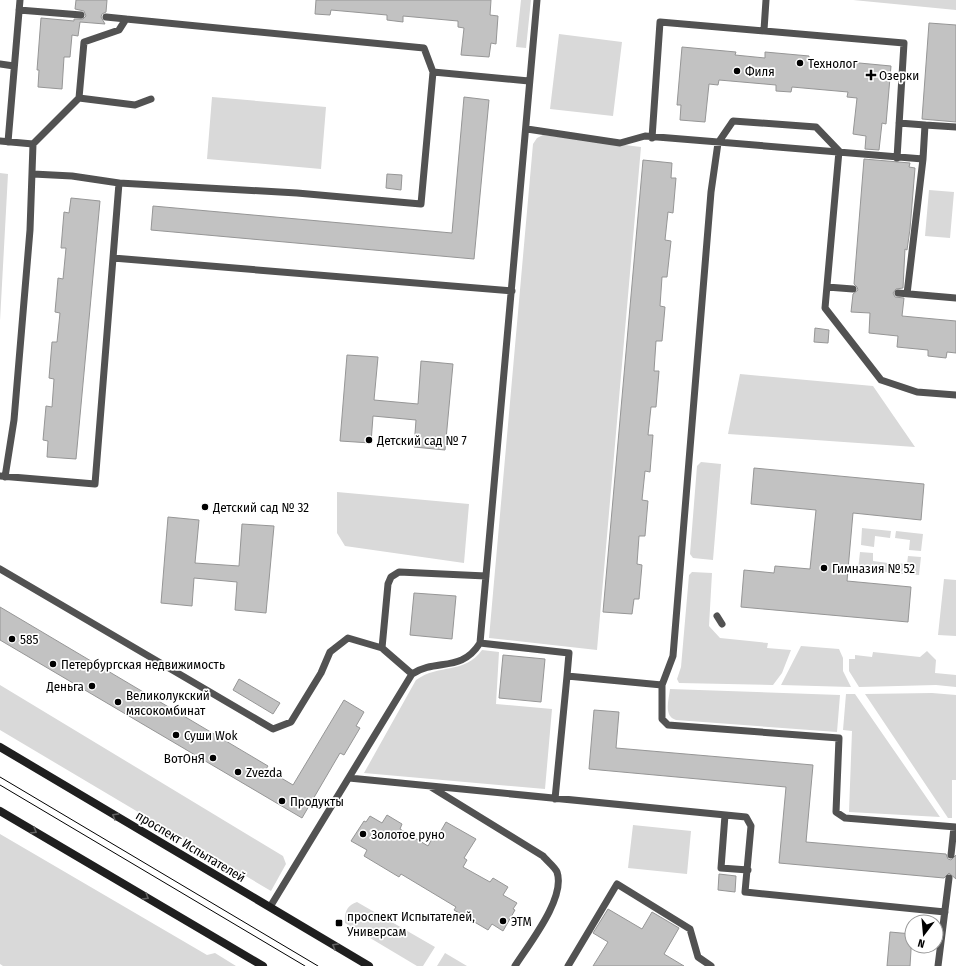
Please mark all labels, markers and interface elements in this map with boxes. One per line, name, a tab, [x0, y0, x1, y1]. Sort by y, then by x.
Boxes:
place label: Технолог	[808, 56, 858, 71]
marker: Технолог	[795, 58, 805, 68]
place label: Филя	[745, 64, 775, 79]
marker: Филя	[732, 66, 742, 76]
place label: Озерки	[879, 68, 919, 83]
marker: Озерки	[866, 70, 876, 80]
place label: Детский сад № 7	[376, 433, 467, 448]
marker: Детский сад № 7	[364, 435, 374, 445]
place label: Детский сад № 32	[212, 500, 309, 515]
marker: Детский сад № 32	[200, 502, 210, 512]
place label: Гимназия № 52	[832, 561, 915, 576]
marker: Гимназия № 52	[819, 563, 829, 573]
place label: 585	[20, 632, 38, 647]
marker: 585	[7, 634, 17, 644]
place label: Петербургская недвижимость	[61, 657, 225, 672]
marker: Петербургская недвижимость	[48, 659, 58, 669]
place label: Деньга	[45, 679, 84, 694]
marker: Деньга	[87, 681, 97, 691]
place label: Великолукский мясокомбинат	[126, 688, 210, 718]
marker: Великолукский мясокомбинат	[113, 697, 123, 707]
place label: Суши Wok	[184, 728, 239, 743]
marker: Суши Wok	[171, 730, 181, 740]
place label: ВотОнЯ	[164, 751, 205, 766]
marker: ВотОнЯ	[208, 753, 218, 763]
place label: Zvezda	[246, 765, 282, 780]
marker: Zvezda	[233, 767, 243, 777]
place label: Продукты	[290, 794, 344, 809]
marker: Продукты	[277, 796, 287, 806]
street label: проспект Испытателей	[133, 808, 248, 885]
one-way arrow	[112, 813, 119, 820]
one-way arrow	[30, 826, 37, 833]
place label: Золотое руно	[371, 827, 445, 842]
marker: Золотое руно	[358, 829, 368, 839]
one-way arrow	[142, 892, 149, 899]
place label: проспект Испытателей, Универсам	[346, 909, 475, 939]
place label: ЭТМ	[511, 914, 532, 929]
north arrow	[904, 914, 944, 954]
marker: ЭТМ	[498, 916, 508, 926]
marker: проспект Испытателей, Универсам	[334, 918, 344, 928]
text: N	[916, 936, 926, 950]
one-way arrow	[332, 944, 339, 951]

